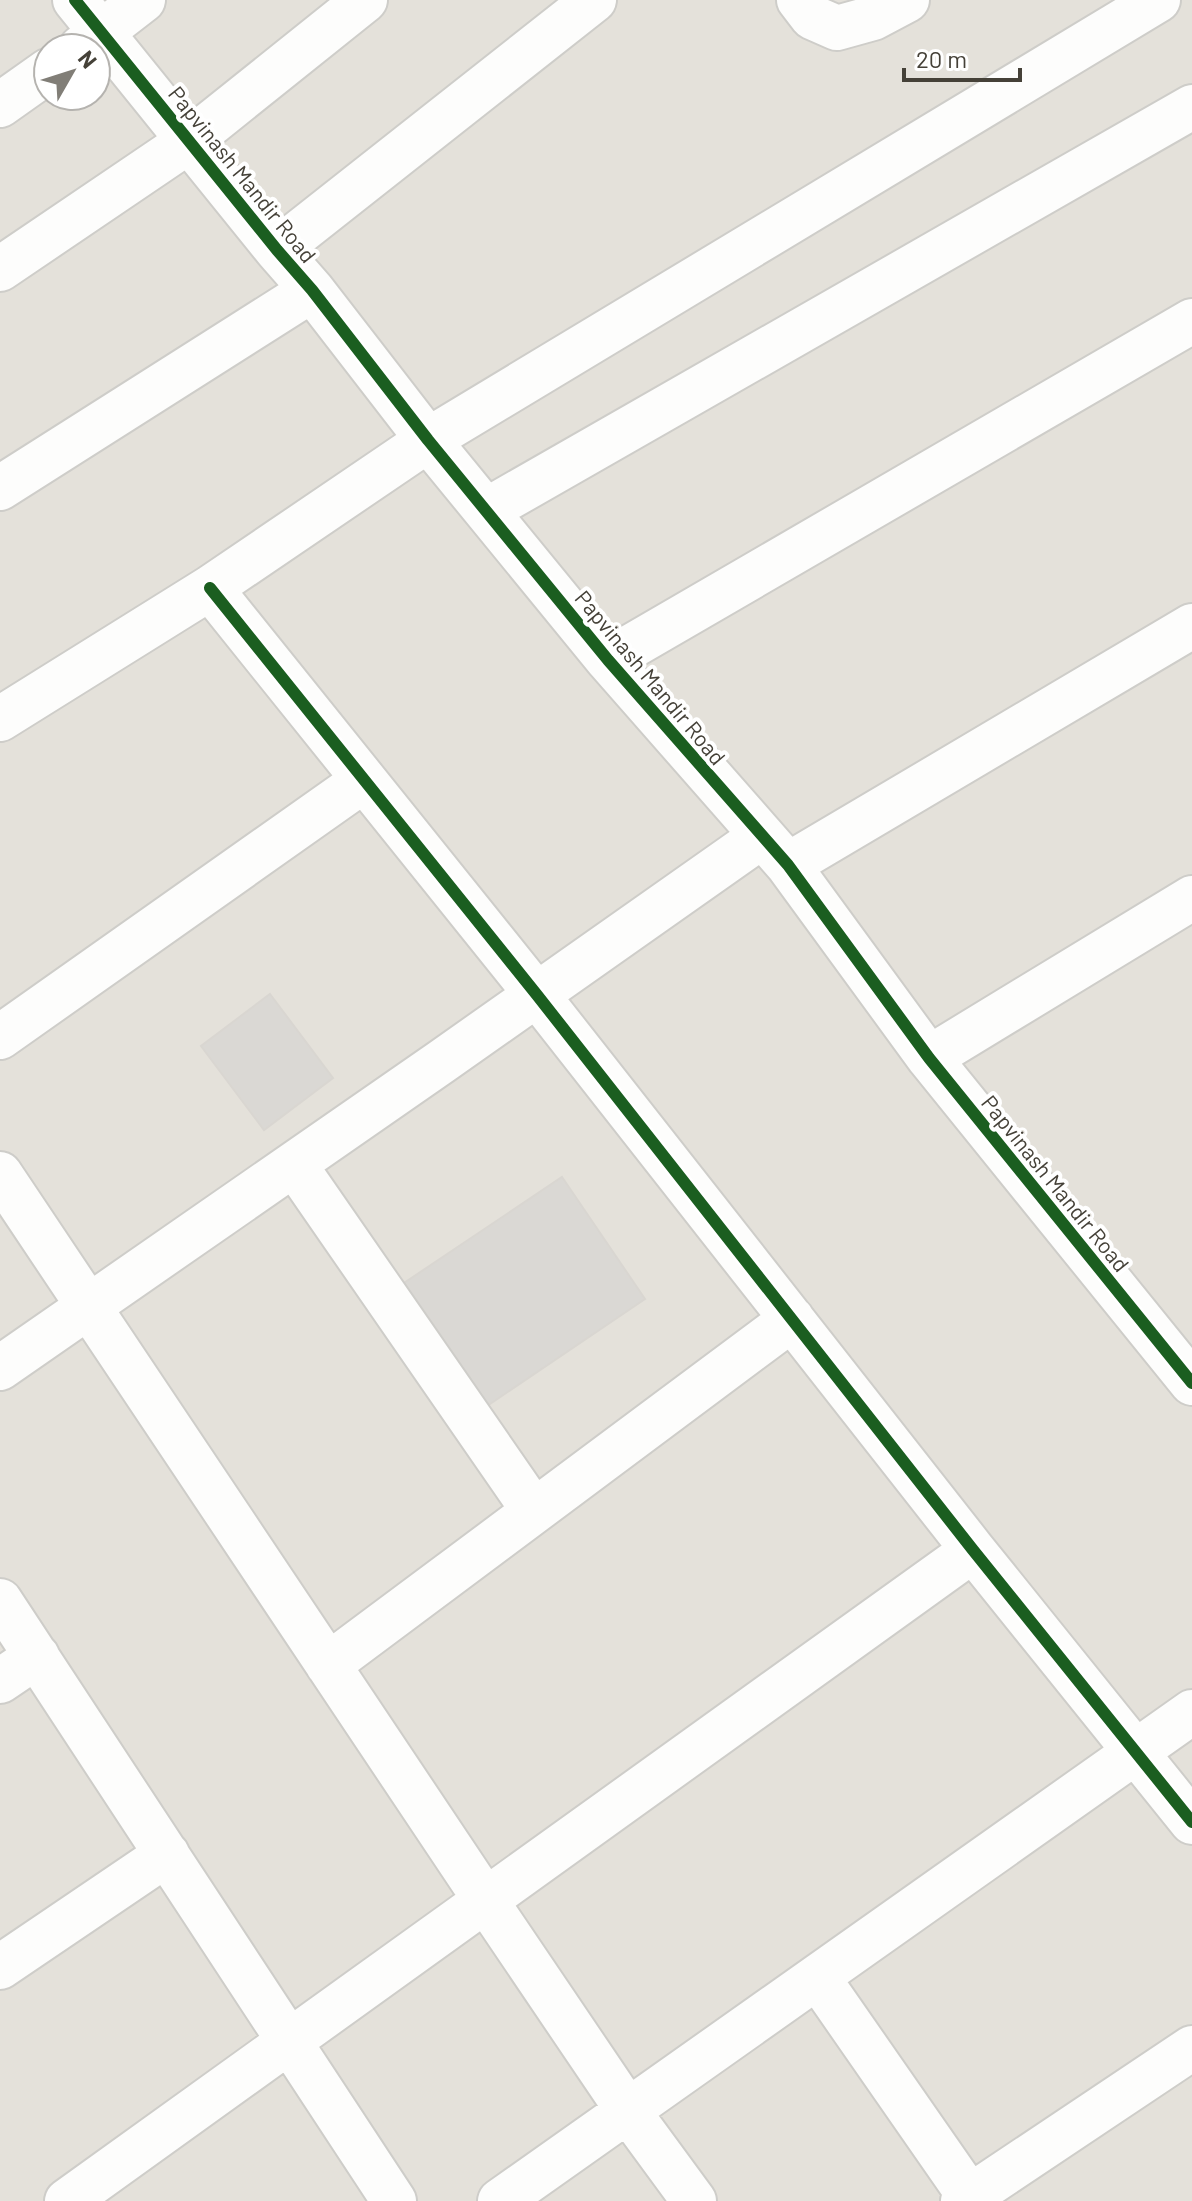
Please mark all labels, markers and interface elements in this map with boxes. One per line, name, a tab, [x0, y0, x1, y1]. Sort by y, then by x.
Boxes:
north arrow	[32, 32, 112, 112]
scale bar	[904, 32, 1020, 82]
text: 20 m	[916, 44, 967, 73]
text: N	[74, 45, 103, 73]
street label: Papvinash Mandir Road	[164, 81, 322, 267]
street label: Papvinash Mandir Road	[570, 585, 732, 769]
street label: Papvinash Mandir Road	[977, 1090, 1135, 1276]

